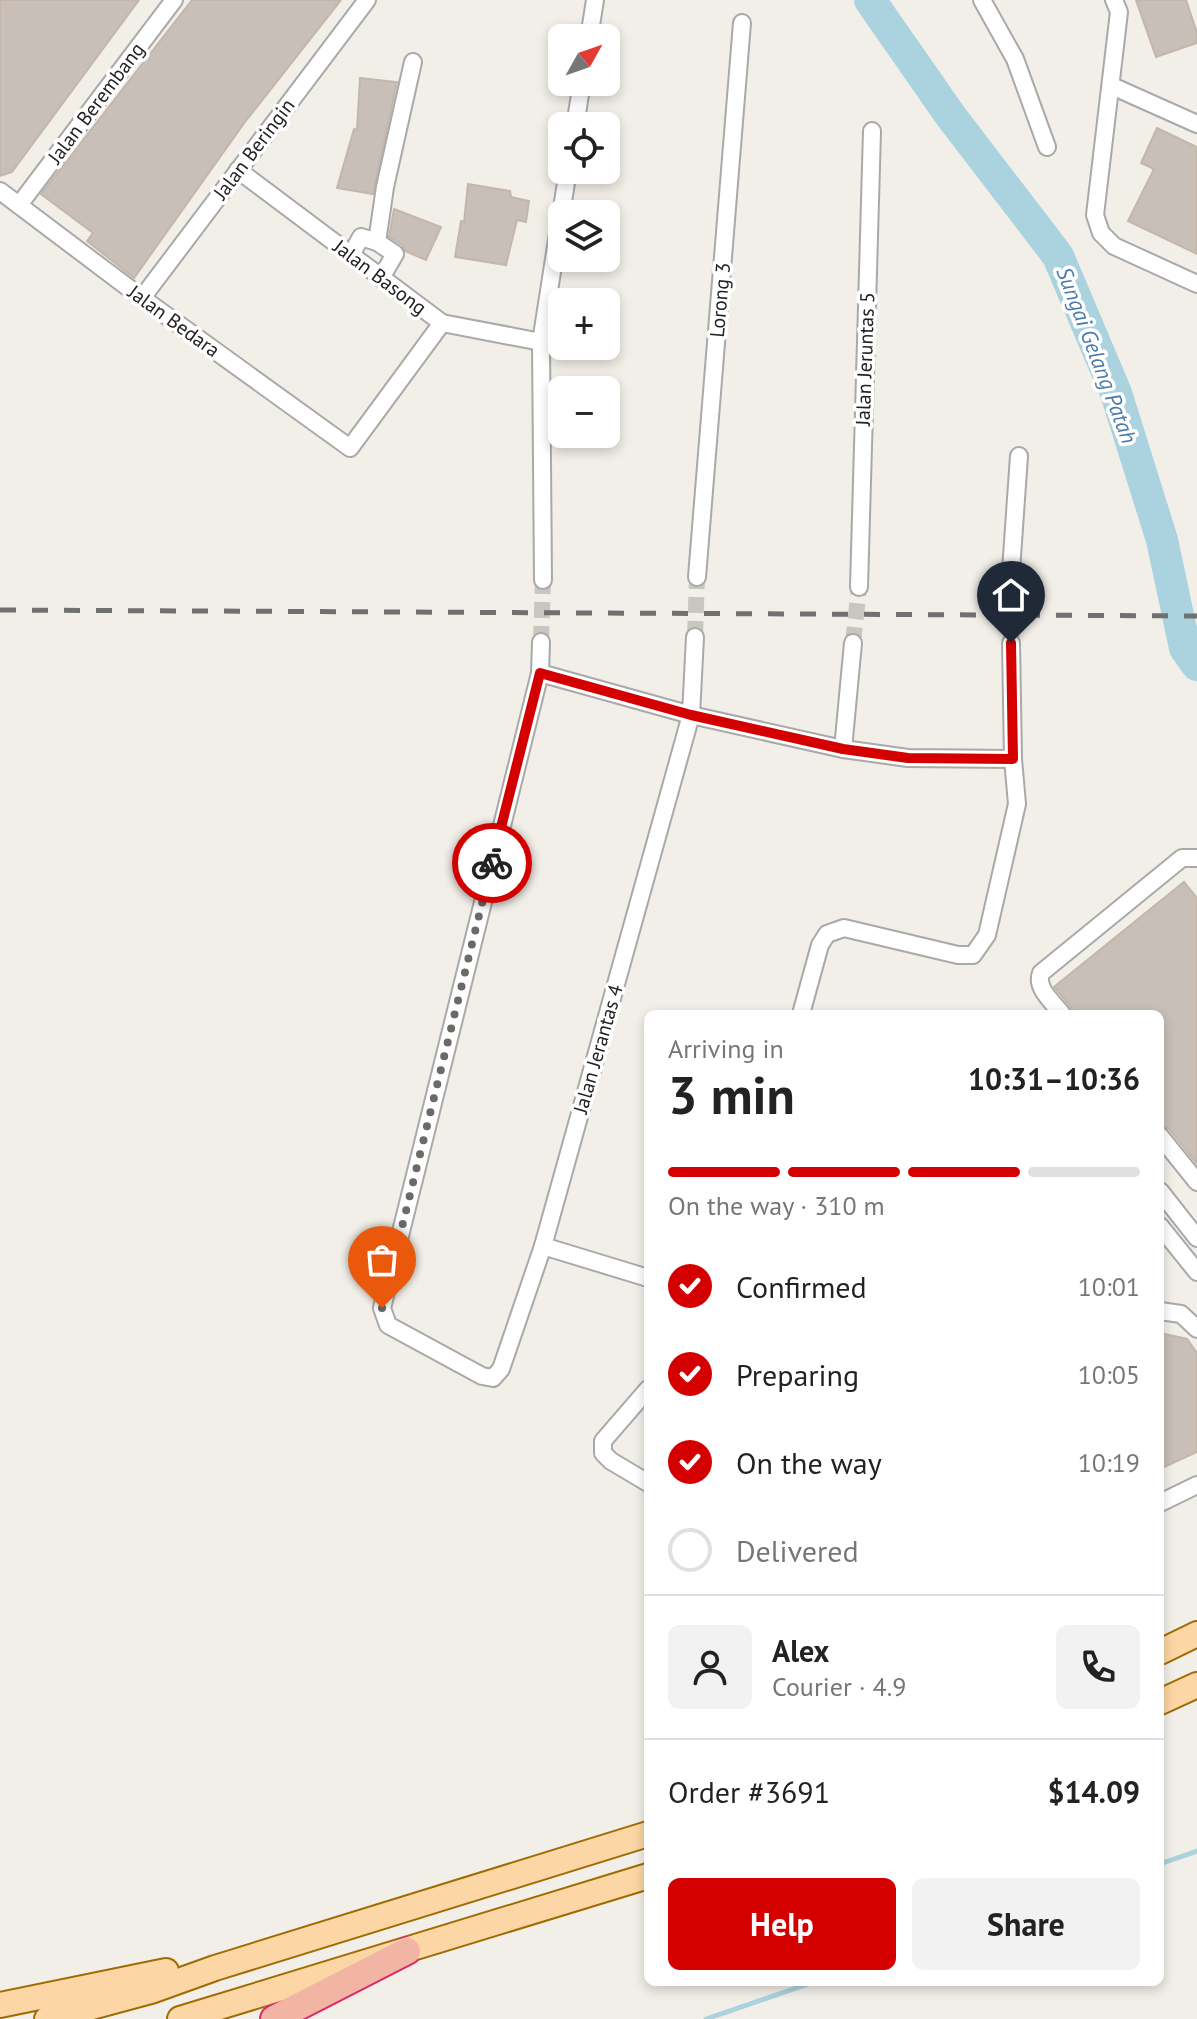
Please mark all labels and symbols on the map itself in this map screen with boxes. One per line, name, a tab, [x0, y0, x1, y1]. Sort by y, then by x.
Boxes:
north arrow	[548, 24, 620, 96]
street label: Jalan Berembang	[41, 37, 150, 170]
street label: Jalan Beringin	[207, 93, 300, 205]
street label: Jalan Basong	[327, 233, 432, 321]
street label: Lorong 3	[704, 261, 736, 339]
water label: Sungai Gelang Patah	[1050, 263, 1144, 447]
street label: Jalan Bedara	[122, 278, 225, 363]
street label: Jalan Jeruntas 5	[850, 292, 880, 427]
pin	[977, 561, 1045, 643]
courier	[452, 823, 532, 903]
street label: Jalan Jerantas 4	[567, 982, 629, 1117]
pin	[348, 1226, 416, 1308]

